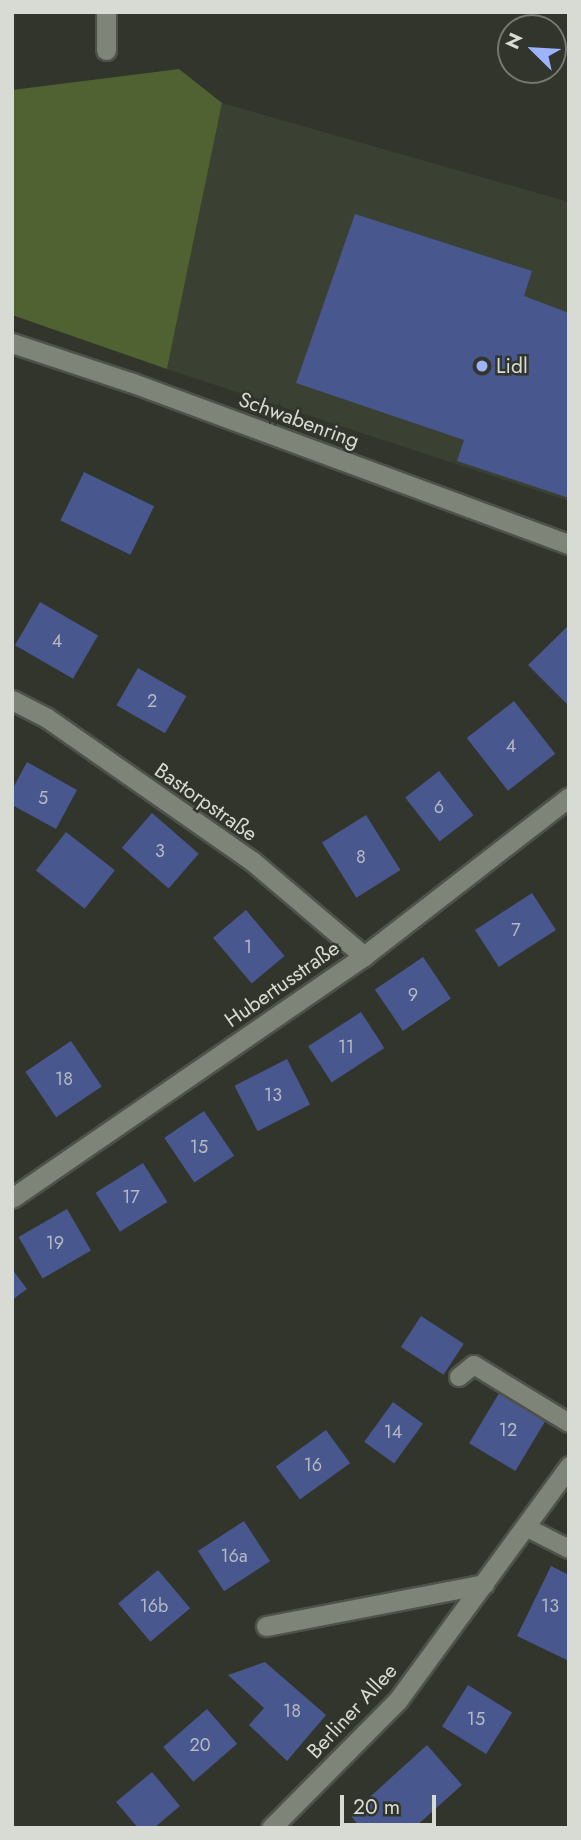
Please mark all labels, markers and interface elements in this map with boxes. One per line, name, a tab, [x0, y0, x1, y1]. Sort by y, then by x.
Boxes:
north arrow	[497, 14, 567, 84]
text: N	[499, 29, 530, 53]
place label: Lidl	[496, 353, 528, 379]
marker: Lidl	[474, 358, 490, 374]
street label: Schwabenring	[235, 387, 363, 453]
house number: 4	[52, 630, 62, 652]
house number: 2	[147, 690, 157, 712]
house number: 4	[506, 735, 516, 757]
street label: Bastorpstraße	[150, 757, 262, 847]
house number: 5	[38, 787, 48, 809]
house number: 6	[434, 796, 444, 818]
house number: 3	[155, 840, 165, 862]
house number: 8	[356, 846, 366, 868]
house number: 7	[511, 919, 521, 941]
street label: Hubertusstraße	[220, 935, 344, 1033]
house number: 1	[244, 936, 252, 958]
house number: 9	[408, 984, 418, 1006]
house number: 11	[338, 1036, 354, 1058]
house number: 18	[55, 1068, 73, 1090]
house number: 13	[264, 1084, 282, 1106]
house number: 15	[190, 1136, 208, 1158]
house number: 17	[122, 1186, 140, 1208]
house number: 19	[46, 1232, 64, 1254]
house number: 12	[499, 1419, 517, 1441]
house number: 14	[384, 1421, 402, 1443]
house number: 16	[304, 1454, 322, 1476]
house number: 16a	[220, 1545, 248, 1567]
house number: 16b	[140, 1595, 168, 1617]
house number: 13	[541, 1595, 559, 1617]
street label: Berliner Allee	[302, 1658, 402, 1764]
house number: 18	[283, 1700, 301, 1722]
house number: 15	[467, 1708, 485, 1730]
house number: 20	[189, 1734, 211, 1756]
scale bar	[343, 1780, 439, 1824]
text: 20 m	[353, 1792, 400, 1822]

